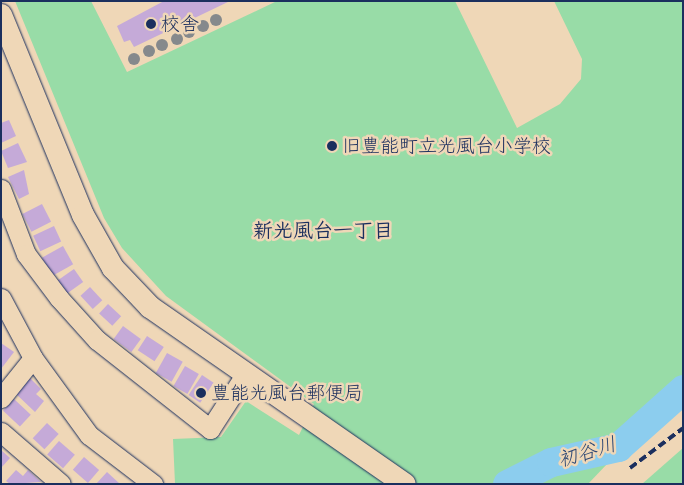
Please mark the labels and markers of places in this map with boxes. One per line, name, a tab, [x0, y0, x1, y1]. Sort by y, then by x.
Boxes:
place label: 校舎	[161, 13, 199, 35]
marker: 校舎	[145, 18, 157, 30]
place label: 旧豊能町立光風台小学校	[342, 135, 551, 157]
marker: 旧豊能町立光風台小学校	[326, 140, 338, 152]
place label: 豊能光風台郵便局	[211, 382, 363, 404]
marker: 豊能光風台郵便局	[195, 387, 207, 399]

